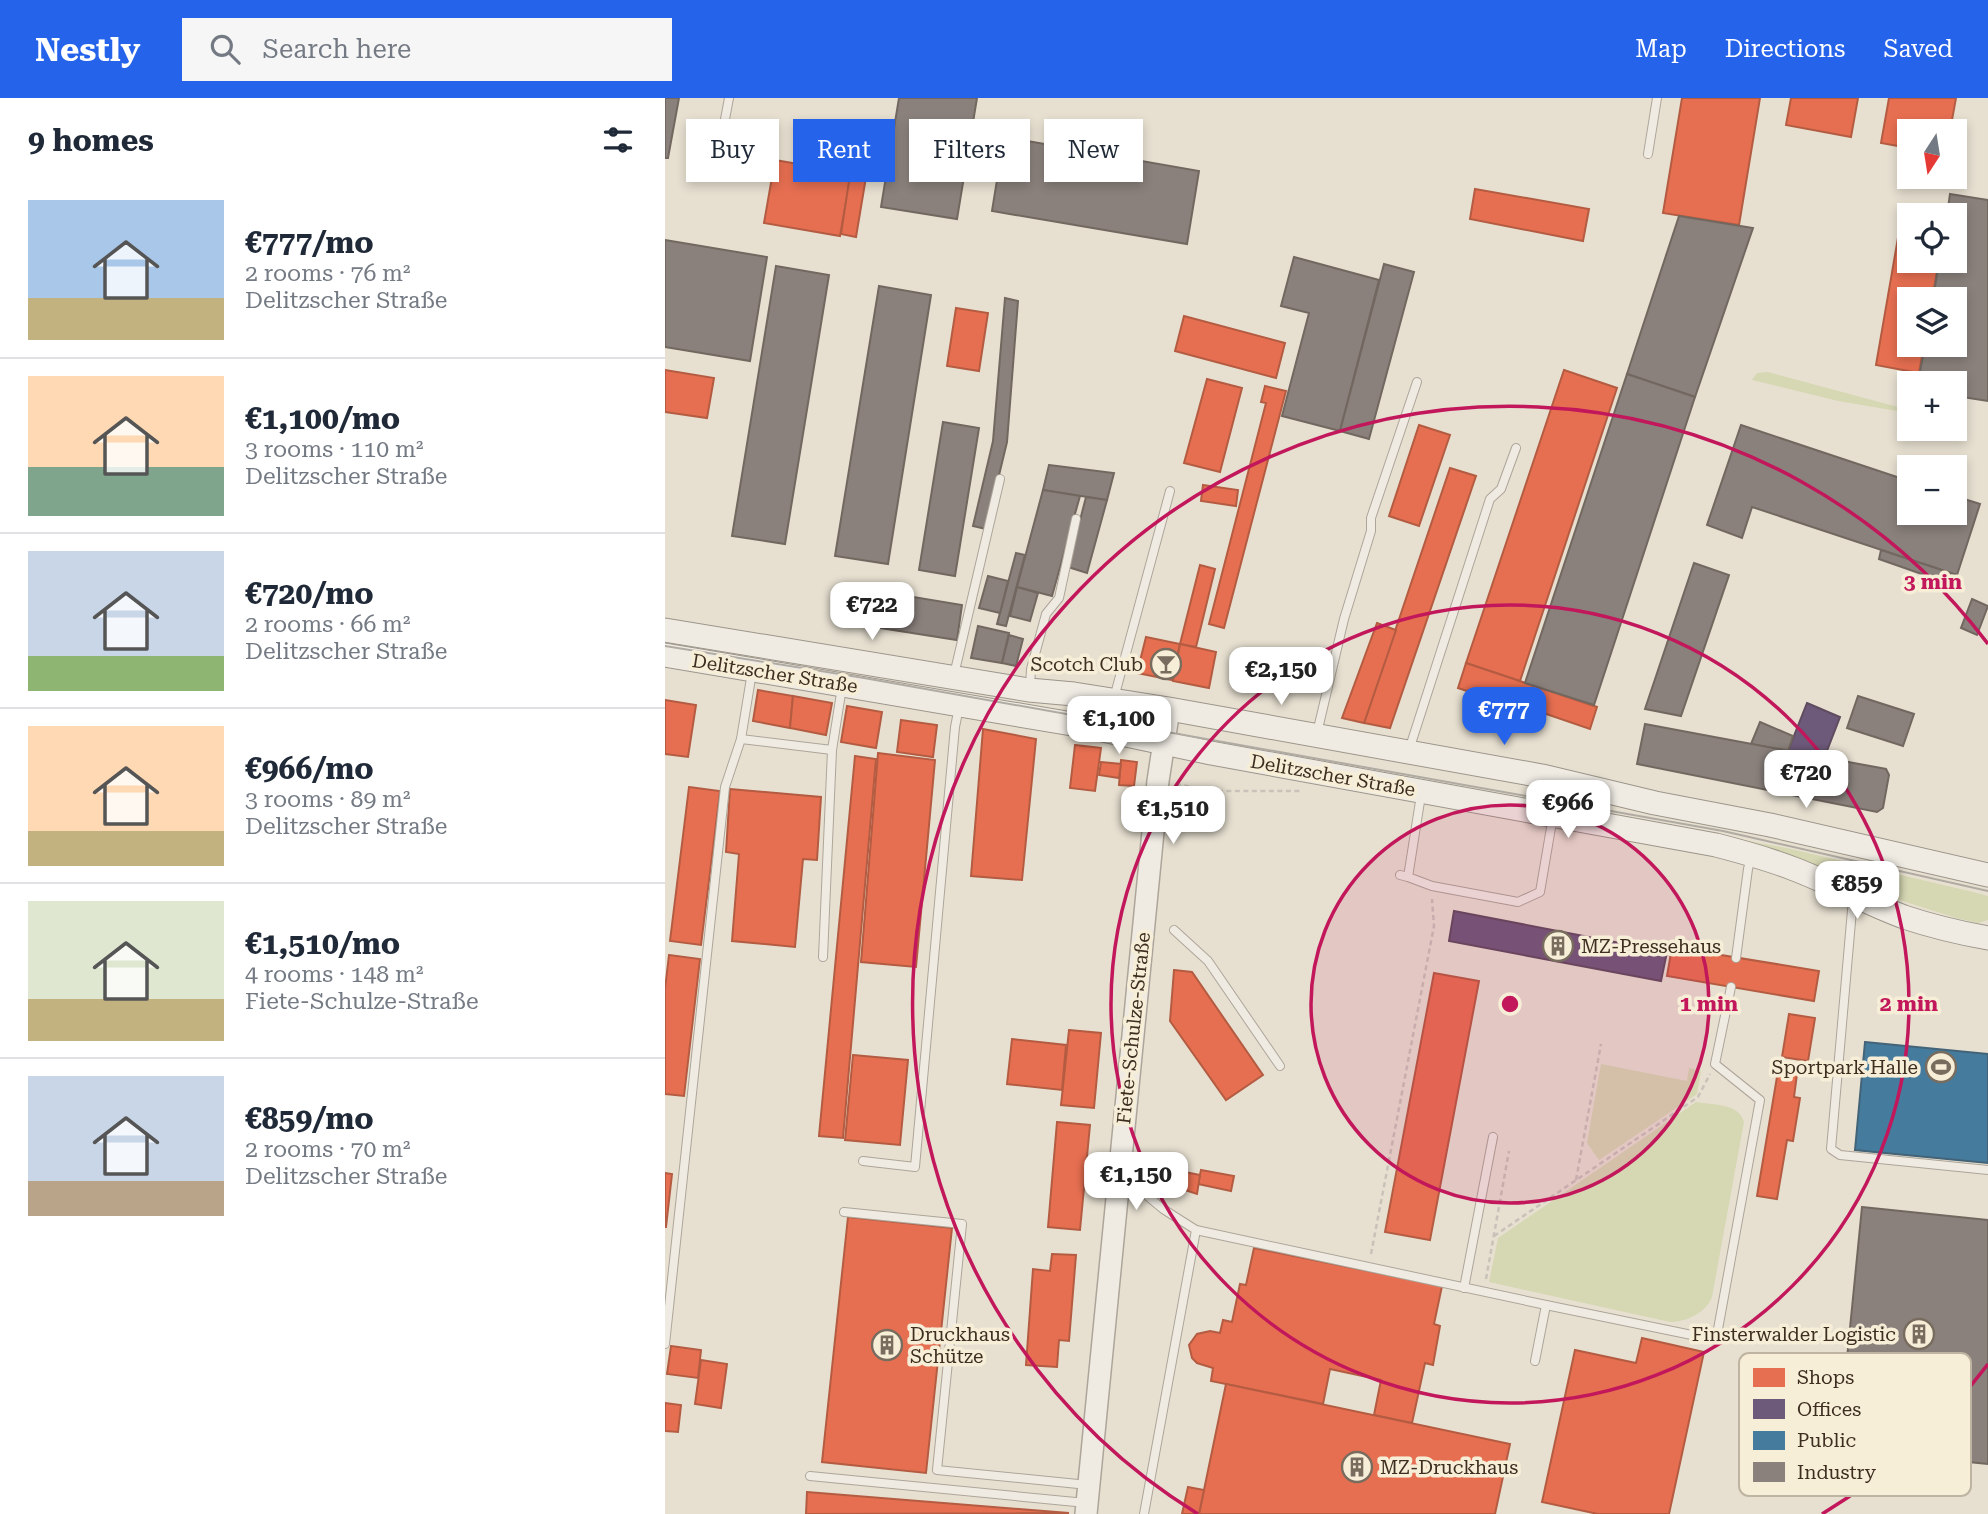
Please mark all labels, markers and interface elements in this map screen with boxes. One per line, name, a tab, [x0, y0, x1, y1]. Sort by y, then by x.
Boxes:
search box	[182, 18, 672, 81]
text: Nestly	[35, 30, 140, 69]
icon: search	[206, 30, 244, 68]
text: Search here	[262, 34, 411, 64]
text: Map	[1635, 35, 1687, 63]
text: Directions	[1725, 35, 1845, 63]
text: Saved	[1883, 35, 1953, 63]
chip: Buy	[686, 119, 779, 182]
chip: Rent	[793, 119, 895, 182]
chip: Filters	[909, 119, 1030, 182]
chip: New	[1044, 119, 1143, 182]
north arrow	[1897, 119, 1967, 189]
map controls	[1897, 119, 1967, 525]
icon: filters	[599, 121, 637, 159]
text: 9 homes	[28, 123, 154, 158]
button: locate	[1897, 203, 1967, 273]
text: €777/mo	[245, 225, 374, 260]
icon: home	[84, 228, 168, 312]
text: 2 rooms · 76 m²	[245, 260, 411, 287]
text: Delitzscher Straße	[245, 287, 447, 314]
button: layers	[1897, 287, 1967, 357]
button: +	[1897, 371, 1967, 441]
text: €1,100/mo	[245, 401, 400, 436]
icon: home	[84, 404, 168, 488]
text: 3 rooms · 110 m²	[245, 436, 423, 463]
button: −	[1897, 455, 1967, 525]
text: Delitzscher Straße	[245, 463, 447, 490]
text: 3 min	[1904, 570, 1962, 594]
text: €720/mo	[245, 576, 374, 611]
icon: home	[84, 579, 168, 663]
pin: €722	[831, 582, 913, 642]
text: €722	[846, 591, 898, 618]
text: 2 rooms · 66 m²	[245, 611, 411, 638]
text: Delitzscher Straße	[245, 638, 447, 665]
bar icon: Scotch Club	[1149, 647, 1183, 681]
pin: €2,150	[1224, 648, 1338, 707]
street label: Delitzscher Straße	[691, 649, 859, 698]
place label: Scotch Club	[1030, 653, 1143, 676]
text: €2,150	[1245, 656, 1317, 683]
pin: €777	[1463, 688, 1545, 747]
pin: €1,100	[1062, 696, 1176, 756]
text: €777	[1478, 696, 1530, 723]
text: €1,100	[1083, 705, 1155, 732]
street label: Delitzscher Straße	[1249, 750, 1417, 801]
pin: €720	[1765, 750, 1847, 810]
text: €966/mo	[245, 751, 374, 786]
icon: home	[84, 754, 168, 838]
text: €720	[1780, 759, 1832, 786]
pin: €966	[1527, 780, 1609, 840]
text: 3 rooms · 89 m²	[245, 786, 411, 813]
pin: €1,510	[1116, 786, 1230, 846]
text: €966	[1542, 789, 1594, 816]
text: €1,510	[1137, 795, 1209, 822]
text: Delitzscher Straße	[245, 813, 447, 840]
pin: €859	[1816, 862, 1898, 921]
text: €859	[1831, 870, 1883, 897]
text: €1,510/mo	[245, 926, 400, 961]
icon: home	[84, 929, 168, 1013]
building icon: MZ-Pressehaus	[1541, 929, 1575, 963]
street label: Fiete-Schulze-Straße	[1112, 931, 1155, 1125]
place label: MZ-Pressehaus	[1581, 935, 1721, 958]
text: 4 rooms · 148 m²	[245, 961, 423, 988]
text: Fiete-Schulze-Straße	[245, 988, 479, 1015]
centre of rings	[1498, 992, 1522, 1016]
text: 1 min	[1680, 992, 1738, 1016]
text: 2 min	[1880, 992, 1938, 1016]
sports icon: Sportpark Halle	[1924, 1050, 1958, 1084]
place label: Sportpark Halle	[1772, 1056, 1918, 1079]
text: €859/mo	[245, 1101, 374, 1136]
icon: home	[84, 1104, 168, 1188]
text: 2 rooms · 70 m²	[245, 1136, 411, 1163]
pin: €1,150	[1079, 1152, 1193, 1212]
text: €1,150	[1100, 1161, 1172, 1188]
text: Delitzscher Straße	[245, 1163, 447, 1190]
building icon: Finsterwalder Logistic	[1902, 1317, 1936, 1351]
place label: Druckhaus Schütze	[910, 1323, 1010, 1368]
place label: Finsterwalder Logistic	[1692, 1323, 1896, 1346]
building icon: Druckhaus Schütze	[870, 1328, 904, 1362]
legend	[1739, 1353, 1971, 1496]
text: Shops	[1797, 1366, 1854, 1389]
text: Offices	[1797, 1398, 1861, 1421]
text: Public	[1797, 1429, 1856, 1452]
building icon: MZ-Druckhaus	[1340, 1450, 1374, 1484]
place label: MZ-Druckhaus	[1380, 1456, 1518, 1479]
text: Industry	[1797, 1461, 1877, 1484]

